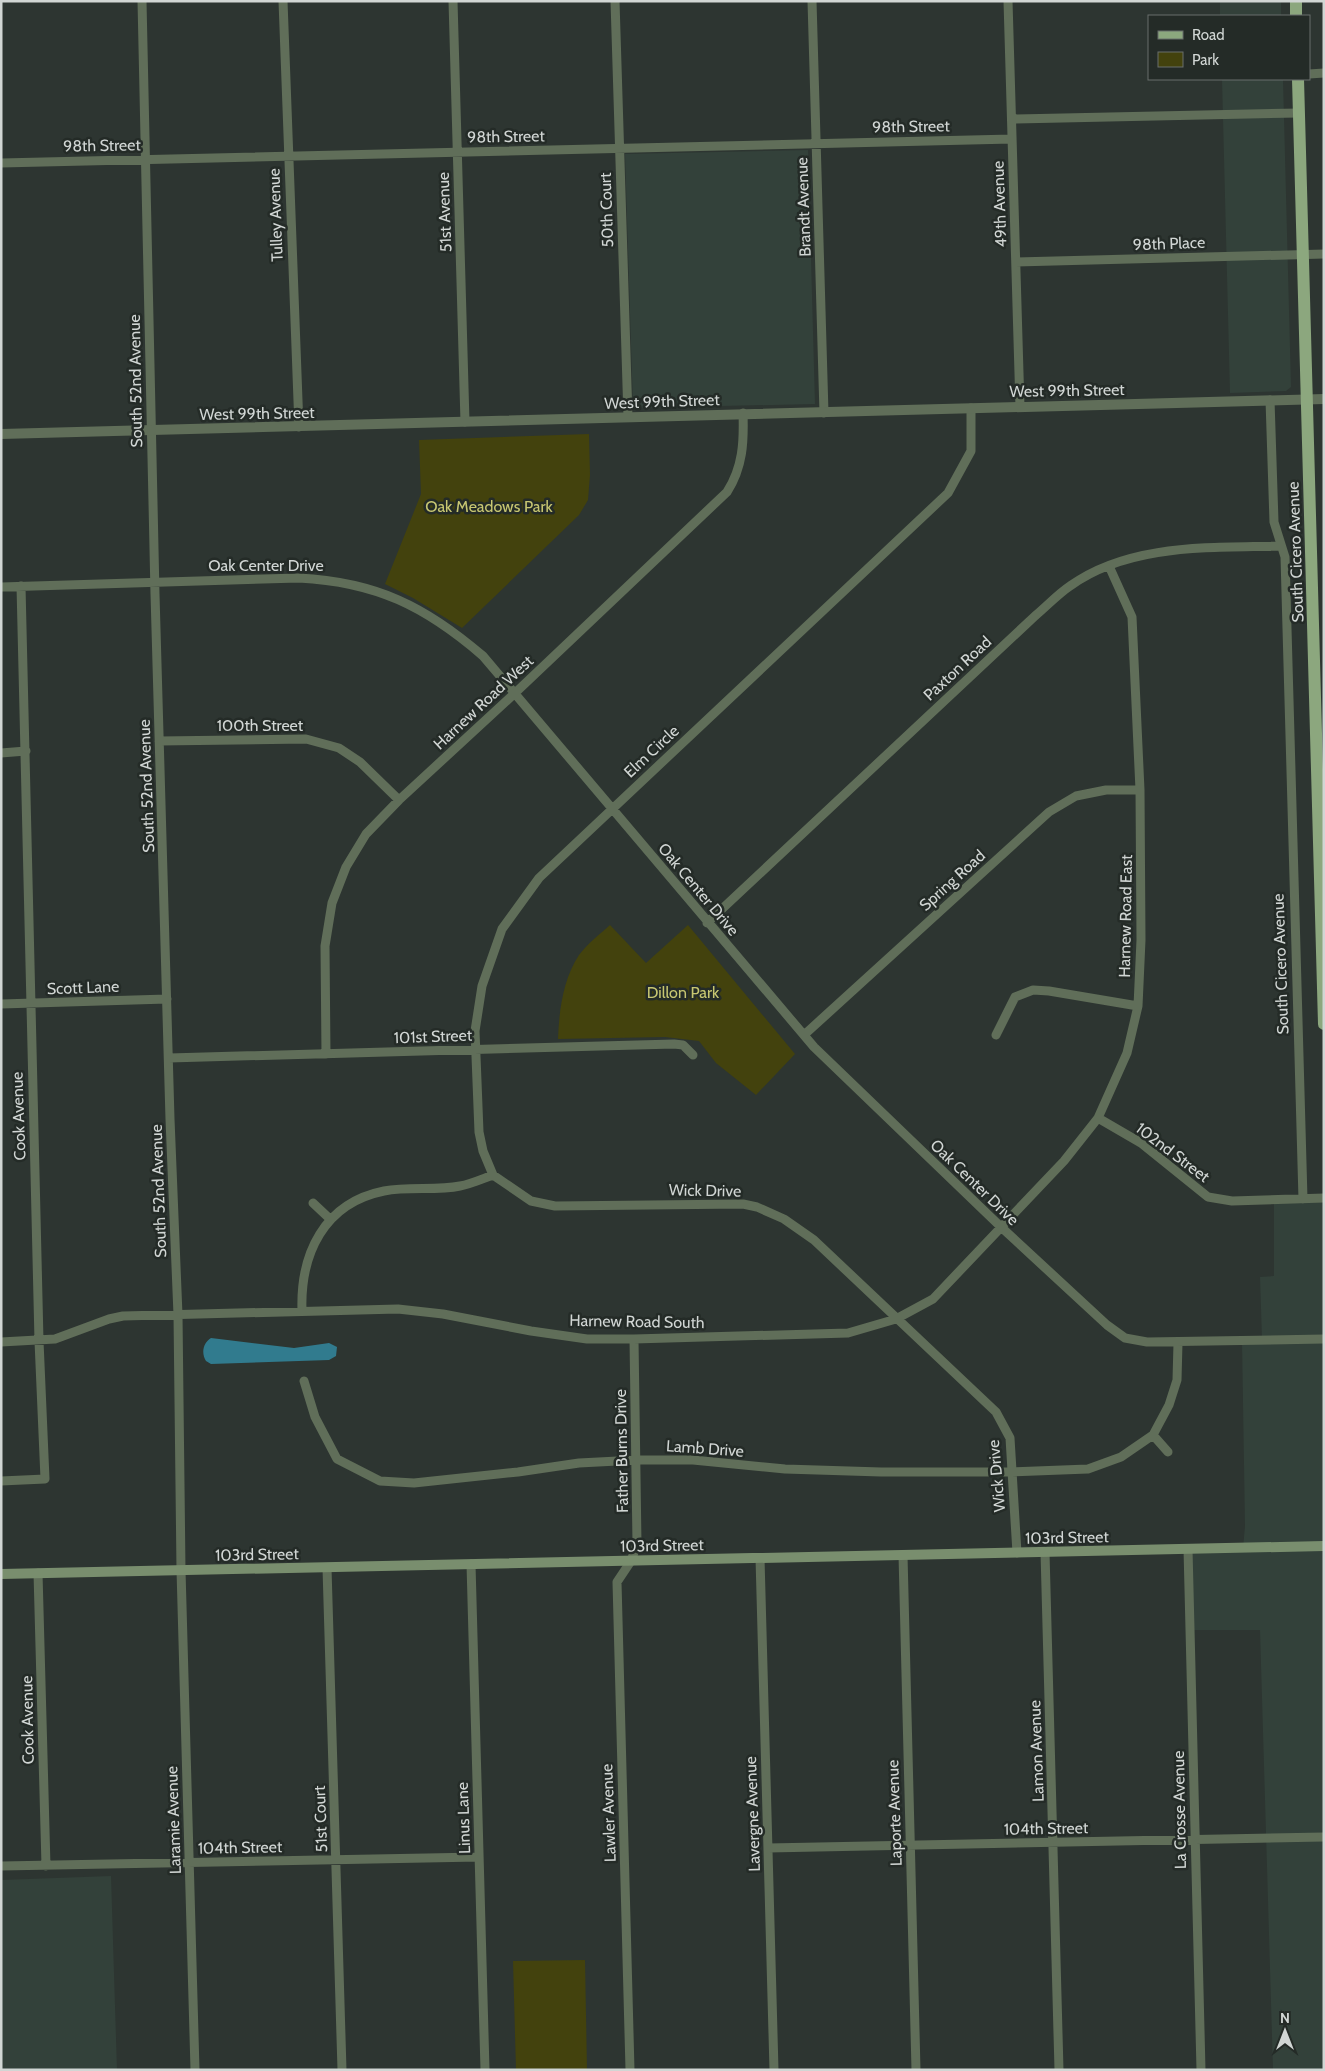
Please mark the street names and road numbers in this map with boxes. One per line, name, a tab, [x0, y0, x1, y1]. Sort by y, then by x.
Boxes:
street label: 98th Street	[872, 116, 951, 137]
street label: 98th Street	[467, 126, 546, 147]
street label: 98th Street	[63, 135, 142, 156]
street label: Brandt Avenue	[792, 157, 815, 257]
street label: 49th Avenue	[988, 160, 1011, 248]
street label: Tulley Avenue	[264, 168, 287, 262]
street label: 51st Avenue	[434, 172, 455, 252]
street label: 50th Court	[596, 172, 617, 248]
street label: 98th Place	[1133, 233, 1205, 254]
street label: South 52nd Avenue	[125, 314, 146, 448]
street label: West 99th Street	[1009, 380, 1125, 401]
street label: West 99th Street	[604, 390, 721, 413]
street label: West 99th Street	[199, 403, 315, 424]
street label: South Cicero Avenue	[1284, 481, 1307, 623]
street label: Oak Center Drive	[208, 556, 324, 575]
street label: Paxton Road	[920, 632, 995, 704]
street label: Harnew Road West	[430, 651, 538, 753]
street label: 100th Street	[217, 716, 304, 735]
street label: South 52nd Avenue	[135, 719, 158, 853]
street label: Elm Circle	[620, 721, 683, 782]
street label: Oak Center Drive	[654, 839, 743, 940]
street label: Spring Road	[916, 846, 989, 915]
street label: Harnew Road East	[1115, 854, 1136, 978]
street label: South Cicero Avenue	[1269, 893, 1292, 1035]
street label: Scott Lane	[47, 977, 120, 998]
street label: 101st Street	[394, 1026, 473, 1047]
street label: Cook Avenue	[7, 1071, 30, 1161]
street label: 102nd Street	[1132, 1119, 1214, 1187]
street label: South 52nd Avenue	[147, 1124, 170, 1258]
street label: Oak Center Drive	[927, 1135, 1023, 1229]
street label: Wick Drive	[669, 1180, 741, 1201]
street label: Harnew Road South	[569, 1311, 705, 1332]
street label: Father Burns Drive	[611, 1389, 632, 1513]
street label: Lamb Drive	[665, 1436, 745, 1461]
street label: Wick Drive	[984, 1439, 1009, 1513]
street label: 103rd Street	[1025, 1527, 1110, 1548]
street label: 103rd Street	[620, 1535, 705, 1556]
street label: 103rd Street	[215, 1544, 300, 1565]
street label: Cook Avenue	[17, 1675, 38, 1765]
street label: Lamon Avenue	[1025, 1700, 1048, 1802]
street label: La Crosse Avenue	[1169, 1751, 1190, 1869]
street label: Lavergne Avenue	[741, 1756, 764, 1872]
street label: Laporte Avenue	[883, 1760, 906, 1866]
street label: Lawler Avenue	[597, 1763, 620, 1862]
street label: Laramie Avenue	[162, 1766, 185, 1874]
street label: Linus Lane	[453, 1782, 474, 1854]
street label: 51st Court	[310, 1785, 331, 1853]
street label: 104th Street	[1004, 1818, 1089, 1839]
street label: 104th Street	[198, 1837, 283, 1858]

